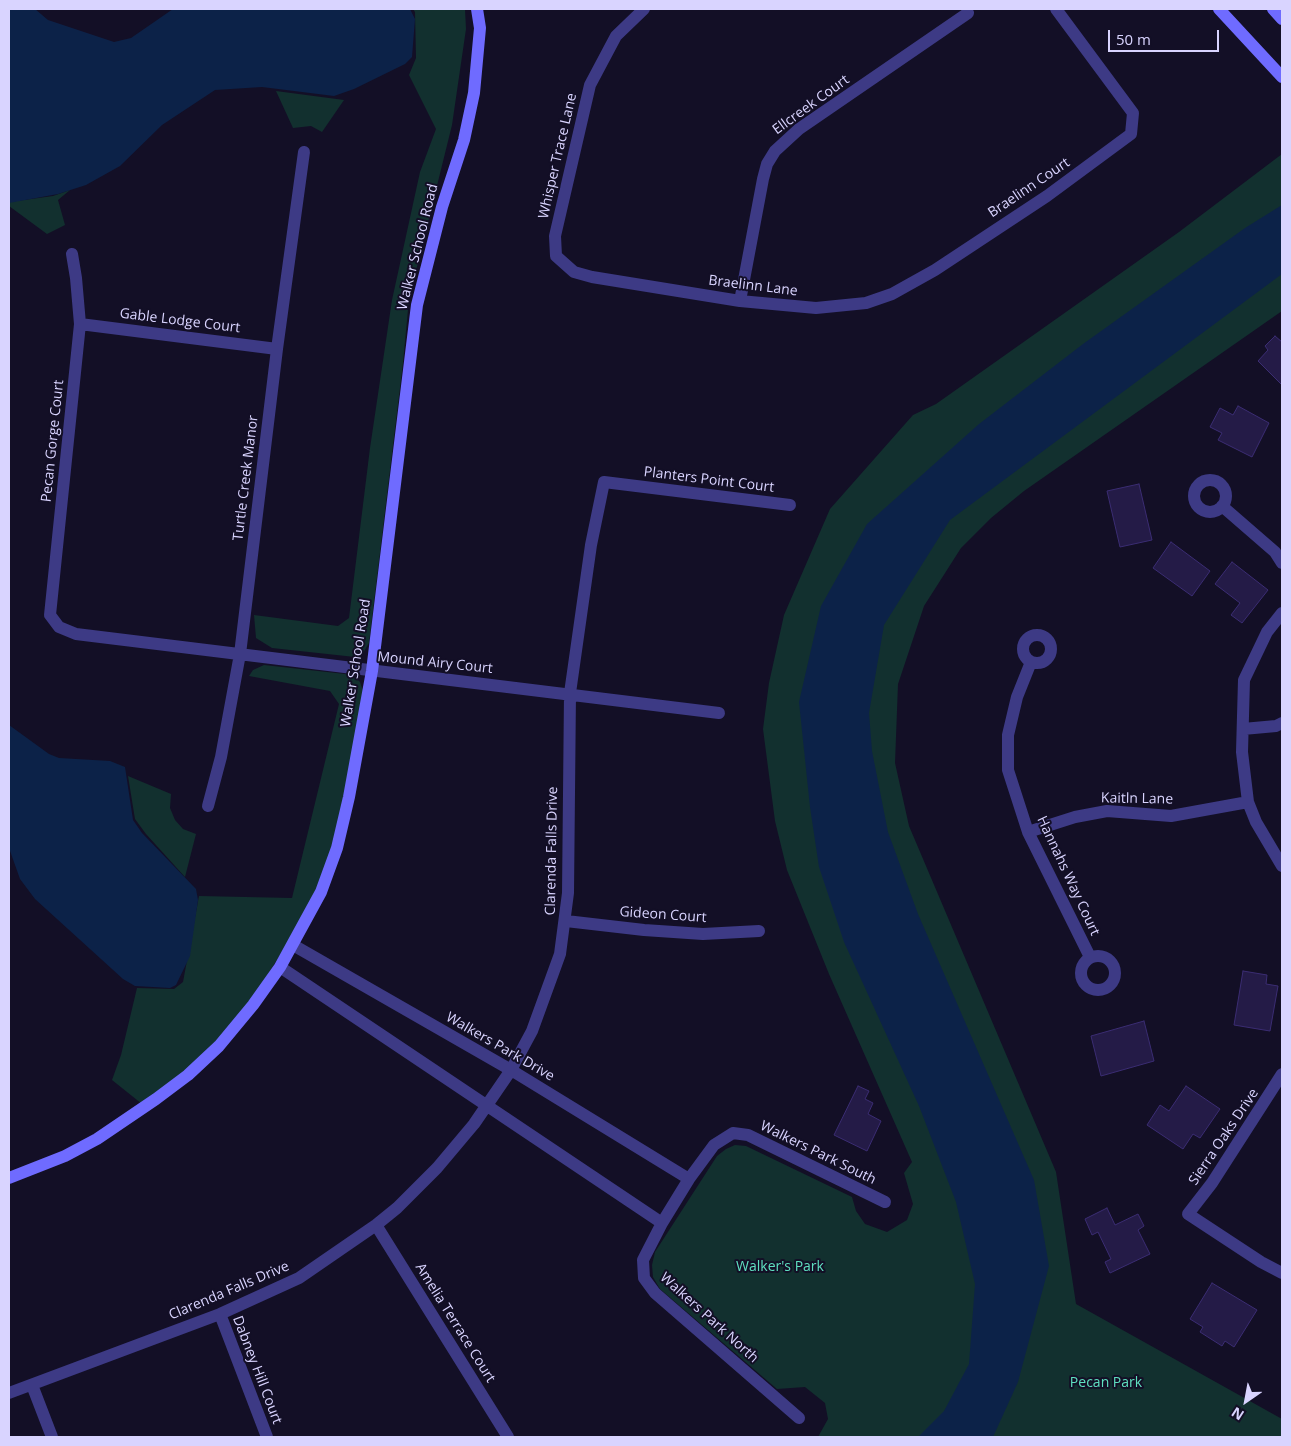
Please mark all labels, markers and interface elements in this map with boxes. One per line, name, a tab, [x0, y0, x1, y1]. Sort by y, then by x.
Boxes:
scale bar	[1111, 20, 1222, 52]
text: 50 m	[1116, 29, 1151, 49]
street label: Ellcreek Court	[769, 72, 853, 138]
street label: Whisper Trace Lane	[535, 92, 581, 220]
street label: Braelinn Court	[985, 155, 1073, 221]
street label: Walker School Road	[394, 182, 442, 312]
street label: Braelinn Lane	[707, 272, 799, 300]
street label: Gable Lodge Court	[119, 305, 241, 337]
street label: Pecan Gorge Court	[38, 379, 68, 503]
street label: Turtle Creek Manor	[230, 414, 262, 542]
street label: Planters Point Court	[643, 464, 775, 496]
street label: Walker School Road	[338, 598, 374, 728]
street label: Mound Airy Court	[377, 649, 493, 677]
street label: Clarenda Falls Drive	[542, 786, 562, 916]
street label: Kaitln Lane	[1101, 790, 1173, 808]
street label: Hannahs Way Court	[1033, 814, 1103, 938]
street label: Gideon Court	[619, 904, 707, 926]
street label: Walkers Park Drive	[443, 1009, 557, 1085]
street label: Sierra Oaks Drive	[1186, 1086, 1262, 1188]
street label: Walkers Park South	[757, 1118, 879, 1188]
street label: Clarenda Falls Drive	[166, 1258, 292, 1324]
park label: Walker's Park	[736, 1259, 824, 1275]
street label: Amelia Terrace Court	[411, 1260, 499, 1386]
street label: Walkers Park North	[656, 1269, 762, 1367]
street label: Dabney Hill Court	[229, 1313, 285, 1427]
park label: Pecan Park	[1070, 1375, 1142, 1391]
north arrow	[1221, 1376, 1271, 1426]
text: N	[1228, 1403, 1248, 1425]

